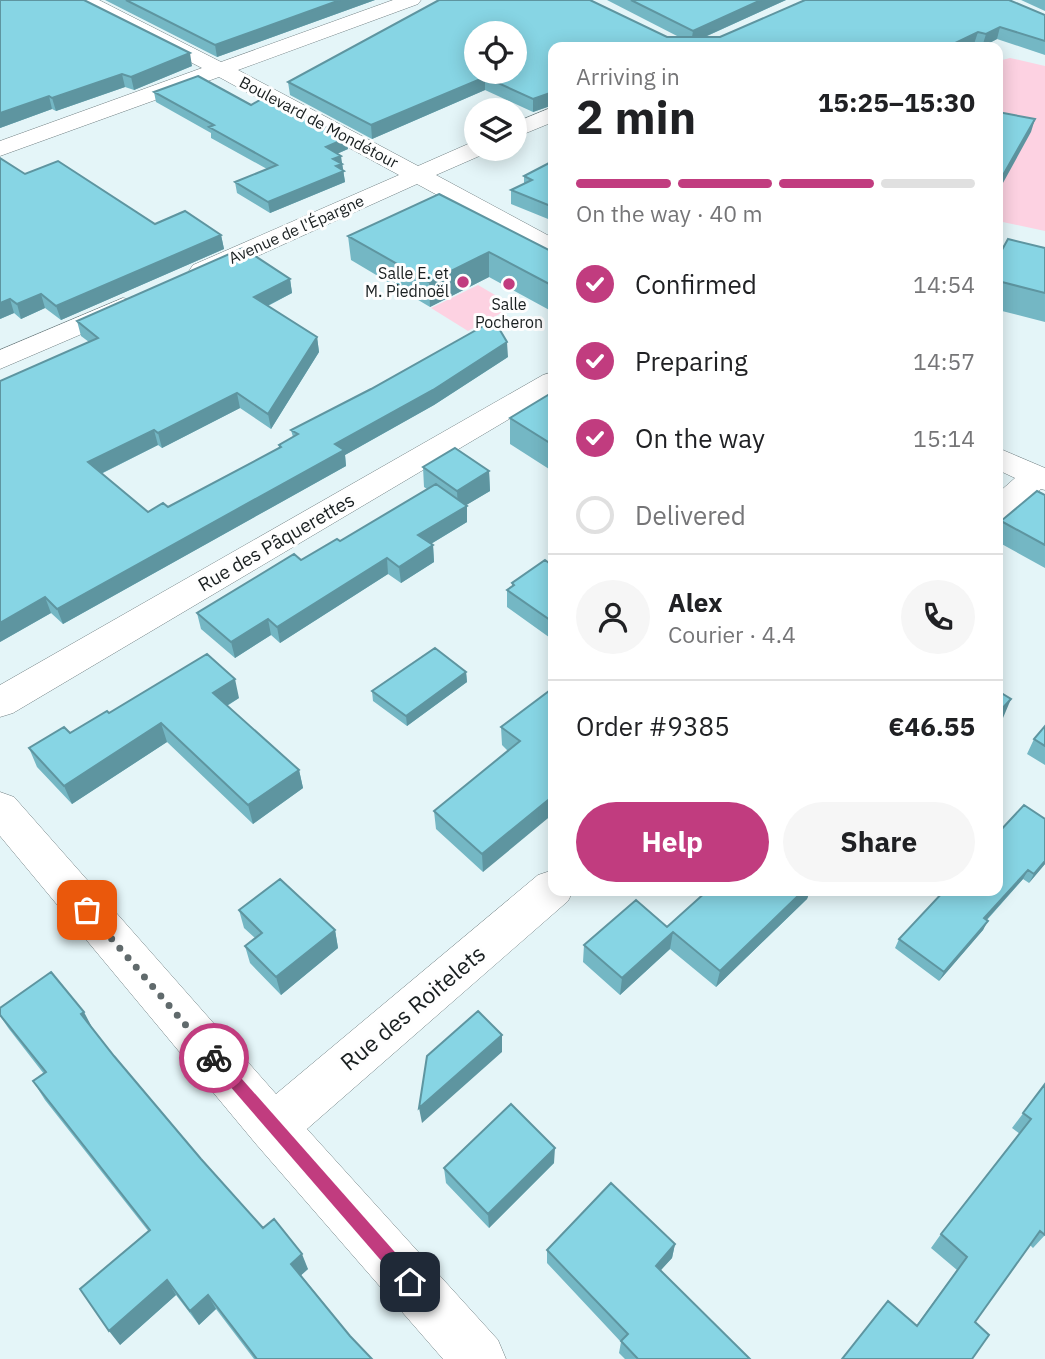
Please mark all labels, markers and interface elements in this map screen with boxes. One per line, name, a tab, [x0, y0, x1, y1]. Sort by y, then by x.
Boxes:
map controls	[464, 21, 527, 161]
button: locate	[464, 21, 527, 84]
text: Arriving in	[576, 61, 680, 91]
street label: Boulevard de Mondétour	[236, 72, 402, 172]
text: 15:25–15:30	[818, 85, 975, 119]
text: 2 min	[576, 87, 696, 147]
button: layers	[464, 98, 527, 161]
street label: Avenue de l'Épargne	[225, 189, 367, 268]
text: On the way · 40 m	[576, 198, 763, 228]
place label: Salle E. et M. Piednoël	[365, 263, 449, 301]
icon: check	[576, 265, 614, 303]
text: Confirmed	[635, 267, 757, 301]
text: 14:54	[913, 269, 975, 299]
marker: Salle E. et M. Piednoël	[455, 274, 471, 290]
marker: Salle Pocheron	[501, 276, 517, 292]
place label: Salle Pocheron	[475, 294, 543, 332]
icon: check	[576, 342, 614, 380]
text: Preparing	[635, 344, 748, 378]
text: 14:57	[913, 346, 975, 376]
icon: check	[576, 419, 614, 457]
text: On the way	[635, 421, 765, 455]
text: 15:14	[913, 423, 975, 453]
street label: Rue des Pâquerettes	[193, 487, 359, 597]
text: Delivered	[635, 498, 746, 532]
button: person	[576, 580, 650, 654]
button: phone	[901, 580, 975, 654]
text: Alex	[668, 585, 722, 619]
text: Courier · 4.4	[668, 619, 796, 649]
text: Order #9385	[576, 709, 730, 743]
text: €46.55	[888, 709, 975, 743]
button: Help	[576, 802, 769, 882]
button: Share	[783, 802, 975, 882]
pin	[57, 880, 117, 940]
icon: bag	[68, 891, 106, 929]
street label: Rue des Roitelets	[334, 938, 491, 1077]
courier	[179, 1023, 249, 1093]
icon: bike	[195, 1039, 233, 1077]
pin	[380, 1252, 440, 1312]
icon: home	[391, 1263, 429, 1301]

